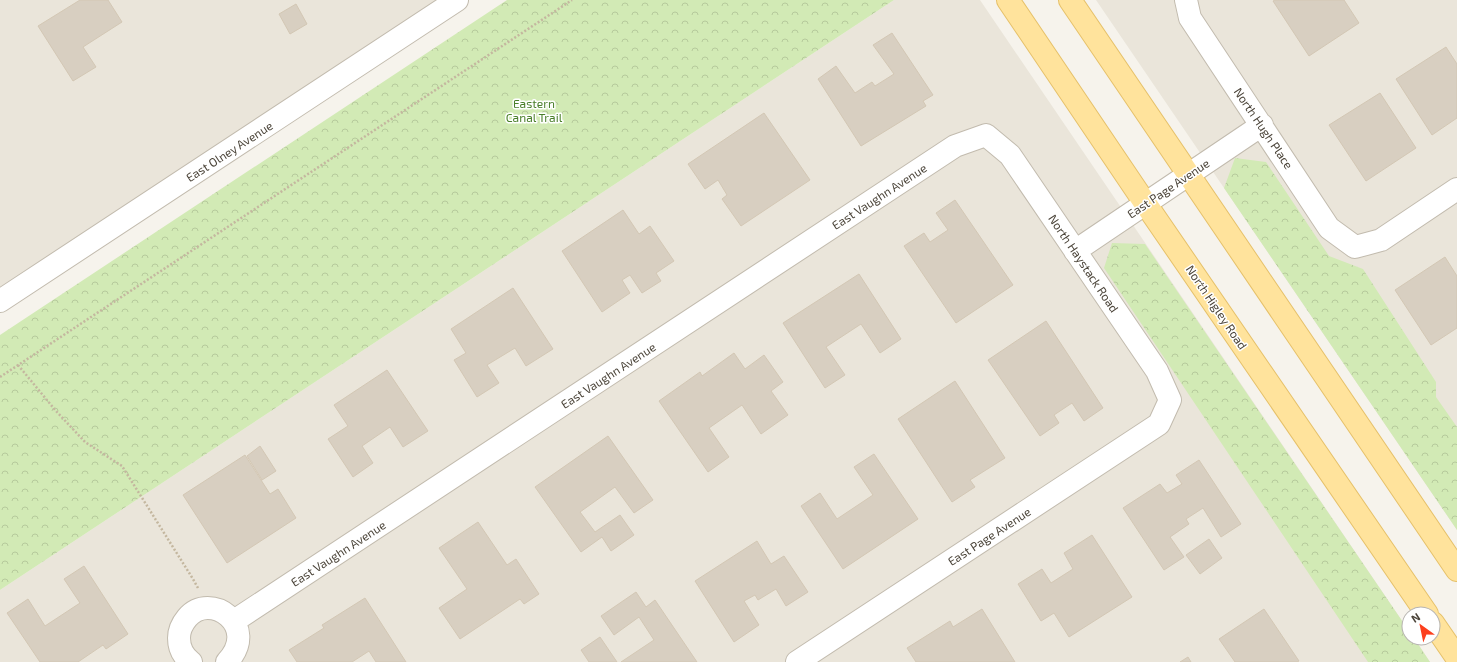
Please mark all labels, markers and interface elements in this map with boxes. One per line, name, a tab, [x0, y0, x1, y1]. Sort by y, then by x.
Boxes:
street label: North Hugh Place	[1232, 85, 1296, 171]
park label: Eastern Canal Trail	[506, 96, 563, 124]
street label: East Olney Avenue	[183, 118, 275, 184]
street label: East Page Avenue	[1124, 155, 1212, 221]
street label: East Vaughn Avenue	[829, 160, 929, 232]
street label: North Haystack Road	[1046, 212, 1122, 314]
street label: North Higley Road	[1184, 262, 1250, 352]
street label: East Vaughn Avenue	[558, 339, 658, 411]
street label: East Page Avenue	[945, 504, 1033, 568]
street label: East Vaughn Avenue	[288, 517, 388, 589]
north arrow	[1401, 606, 1441, 646]
text: N	[1408, 610, 1422, 625]

